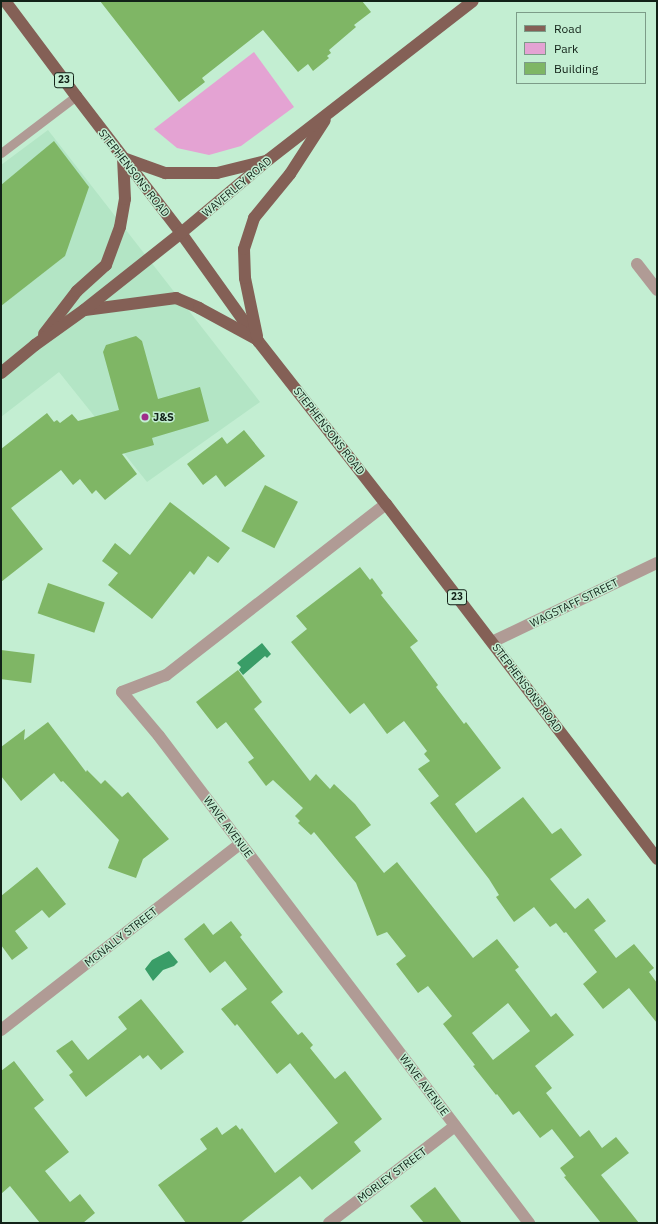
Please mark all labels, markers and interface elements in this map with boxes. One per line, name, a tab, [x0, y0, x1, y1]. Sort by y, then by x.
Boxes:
legend	[516, 12, 646, 84]
text: Road	[554, 21, 582, 36]
text: Park	[554, 41, 578, 56]
text: Building	[554, 61, 598, 76]
road number: 23	[54, 72, 74, 88]
street label: STEPHENSONS ROAD	[96, 127, 172, 219]
street label: WAVERLEY ROAD	[200, 154, 274, 220]
street label: STEPHENSONS ROAD	[291, 385, 367, 477]
place label: J&S	[153, 410, 174, 424]
marker: J&S	[140, 412, 150, 422]
street label: WAGSTAFF STREET	[528, 576, 620, 630]
road number: 23	[447, 589, 467, 605]
street label: STEPHENSONS ROAD	[489, 641, 565, 735]
street label: WAVE AVENUE	[201, 794, 255, 860]
street label: MCNALLY STREET	[82, 905, 160, 969]
street label: WAVE AVENUE	[397, 1052, 451, 1118]
street label: MORLEY STREET	[355, 1145, 429, 1205]

